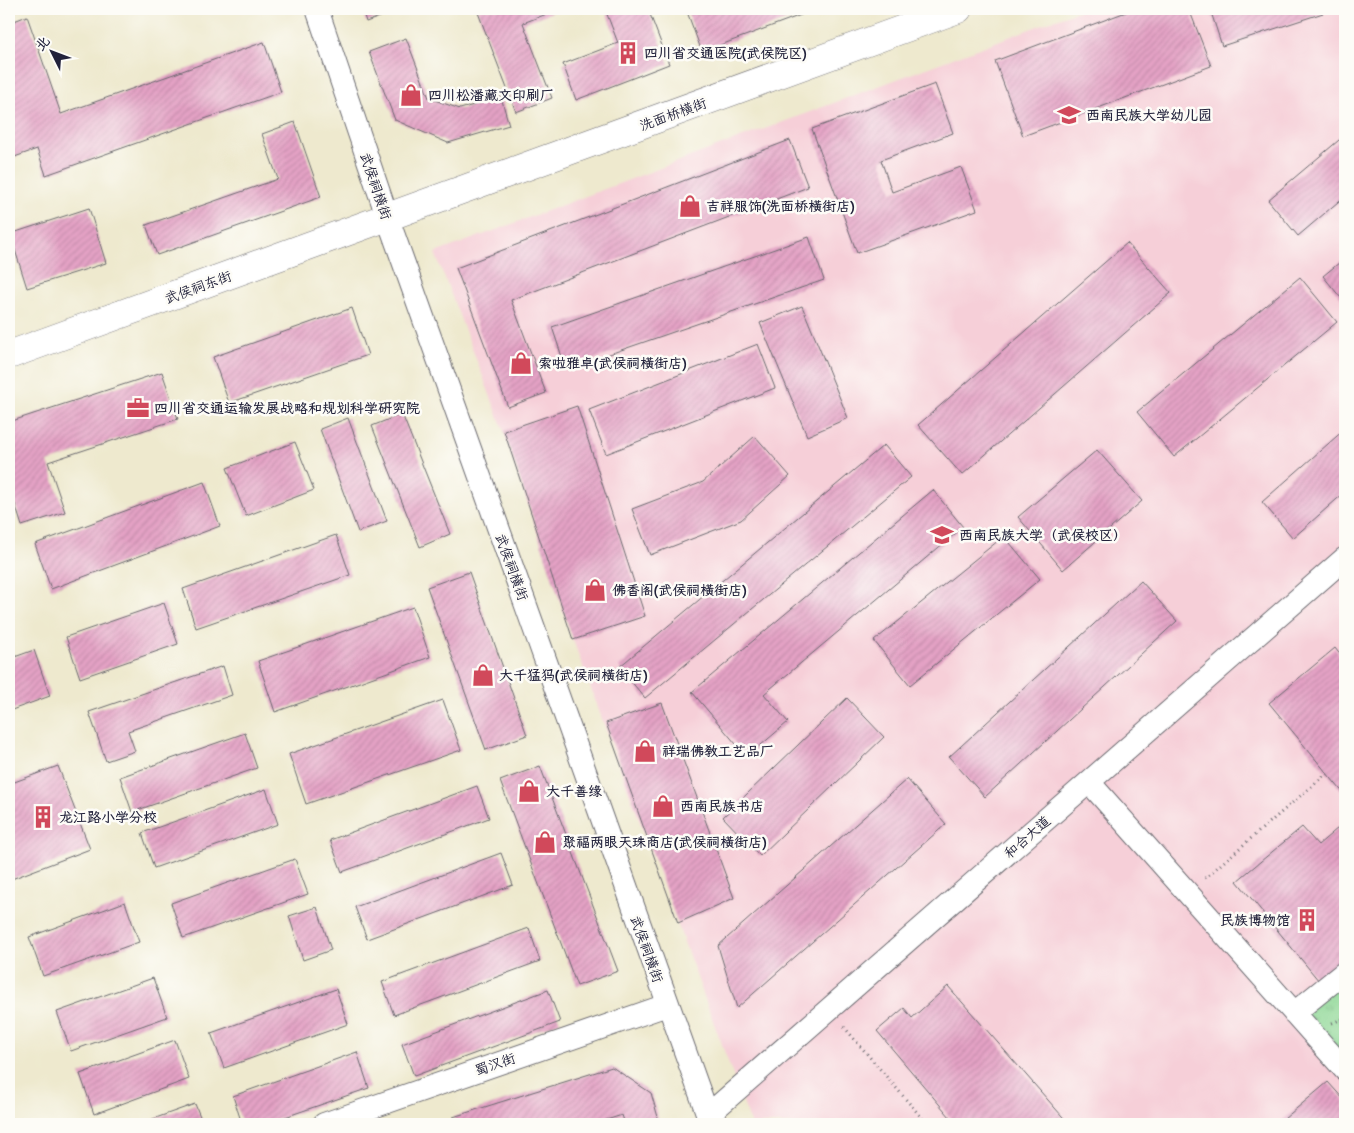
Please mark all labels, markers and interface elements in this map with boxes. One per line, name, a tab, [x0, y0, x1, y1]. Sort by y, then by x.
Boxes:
north arrow	[28, 28, 78, 78]
text: 北	[31, 32, 54, 55]
building icon: 四川省交通医院(武侯院区)	[615, 40, 641, 66]
place label: 四川省交通医院(武侯院区)	[644, 44, 806, 62]
shop icon: 四川松潘藏文印刷厂	[398, 82, 424, 108]
place label: 四川松潘藏文印刷厂	[428, 86, 554, 104]
street label: 洗面桥横街	[637, 94, 709, 134]
school or university icon: 西南民族大学幼儿园	[1056, 102, 1082, 128]
place label: 西南民族大学幼儿园	[1086, 106, 1212, 124]
street label: 武侯祠横街	[356, 150, 396, 222]
shop icon: 吉祥服饰(洗面桥横街店)	[677, 193, 703, 219]
place label: 吉祥服饰(洗面桥横街店)	[706, 197, 854, 215]
street label: 武侯祠东街	[162, 267, 234, 307]
shop icon: 索啦雅卓(武侯祠横街店)	[508, 350, 534, 376]
place label: 索啦雅卓(武侯祠横街店)	[538, 354, 686, 372]
office icon: 四川省交通运输发展战略和规划科学研究院	[125, 395, 151, 421]
place label: 四川省交通运输发展战略和规划科学研究院	[154, 399, 420, 417]
school or university icon: 西南民族大学（武侯校区）	[929, 522, 955, 548]
place label: 西南民族大学（武侯校区）	[959, 526, 1127, 544]
street label: 武侯祠横街	[492, 531, 532, 603]
shop icon: 佛香阁(武侯祠横街店)	[582, 577, 608, 603]
place label: 佛香阁(武侯祠横街店)	[612, 581, 746, 599]
shop icon: 大千猛犸(武侯祠横街店)	[470, 662, 496, 688]
place label: 大千猛犸(武侯祠横街店)	[499, 666, 647, 684]
shop icon: 祥瑞佛教工艺品厂	[632, 738, 658, 764]
place label: 祥瑞佛教工艺品厂	[662, 742, 774, 760]
shop icon: 大千善缘	[516, 778, 542, 804]
place label: 大千善缘	[546, 782, 602, 800]
shop icon: 西南民族书店	[650, 793, 676, 819]
place label: 西南民族书店	[680, 797, 764, 815]
building icon: 龙江路小学分校	[30, 804, 56, 830]
place label: 龙江路小学分校	[59, 808, 157, 826]
street label: 和合大道	[1000, 812, 1054, 862]
shop icon: 聚福两眼天珠商店(武侯祠横街店)	[532, 829, 558, 855]
place label: 聚福两眼天珠商店(武侯祠横街店)	[562, 833, 766, 851]
building icon: 民族博物馆	[1294, 907, 1320, 933]
place label: 民族博物馆	[1220, 911, 1290, 929]
street label: 武侯祠横街	[627, 913, 667, 985]
street label: 蜀汉街	[472, 1049, 518, 1079]

